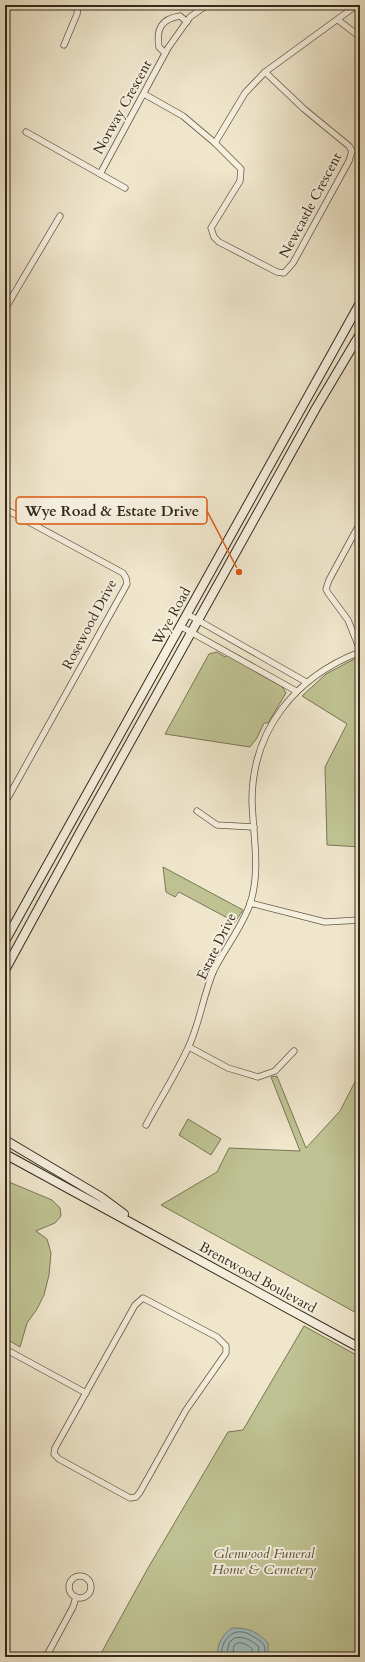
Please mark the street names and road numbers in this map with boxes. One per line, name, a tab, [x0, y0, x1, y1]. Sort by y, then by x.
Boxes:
street label: Norway Crescent	[89, 56, 156, 158]
street label: Newcastle Crescent	[275, 149, 346, 261]
street label: Rosewood Drive	[58, 576, 121, 673]
street label: Wye Road	[147, 583, 195, 650]
street label: Estate Drive	[192, 910, 241, 983]
street label: Brentwood Boulevard	[196, 1237, 320, 1318]

